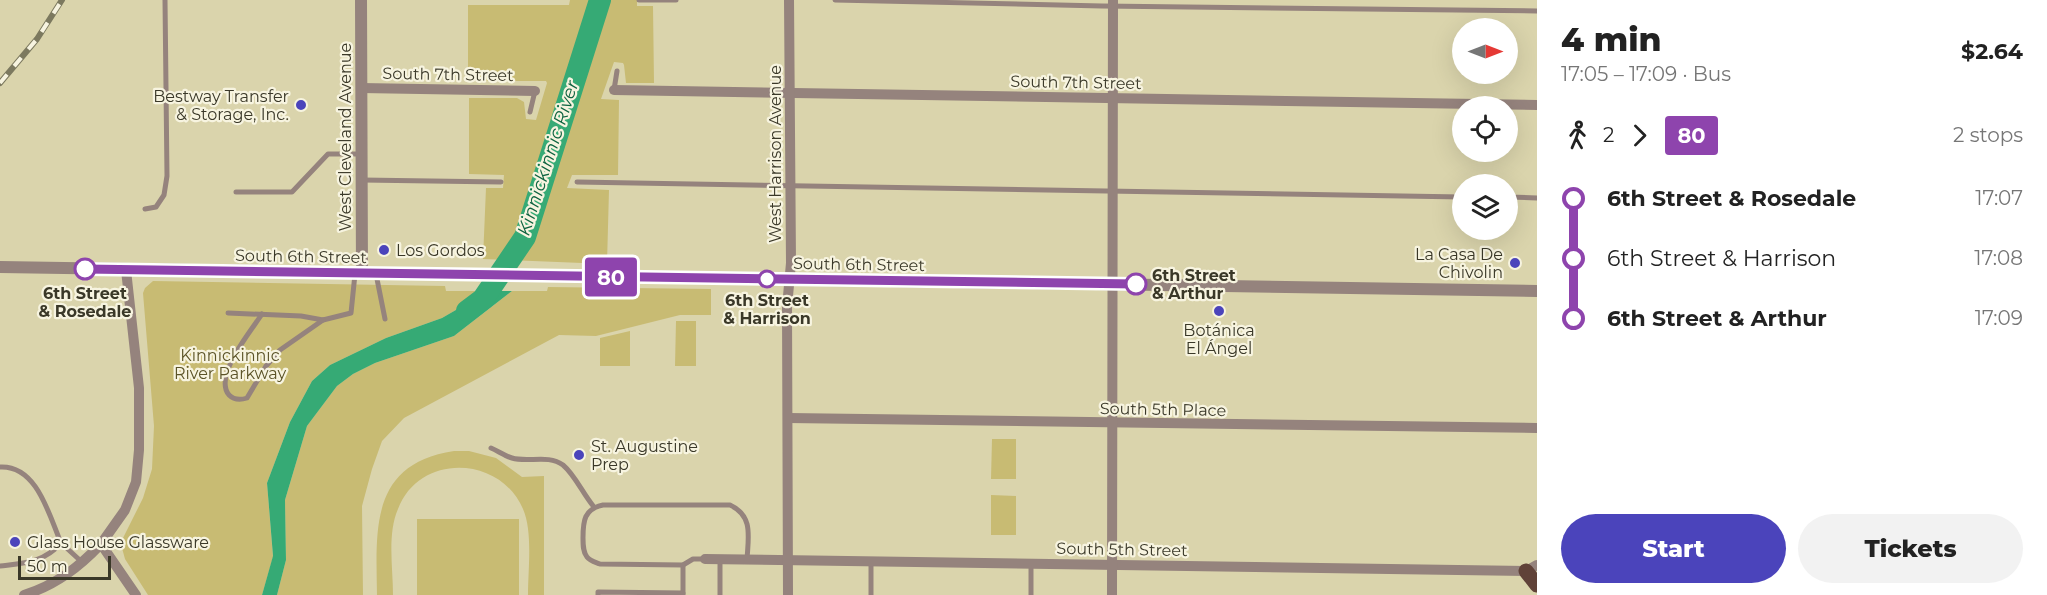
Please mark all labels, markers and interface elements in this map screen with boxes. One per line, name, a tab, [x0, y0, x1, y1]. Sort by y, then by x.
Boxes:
north arrow	[1452, 18, 1518, 84]
map controls	[1452, 18, 1518, 240]
text: 4 min	[1561, 19, 1662, 59]
text: $2.64	[1961, 38, 2023, 65]
street label: West Cleveland Avenue	[336, 43, 355, 231]
text: 17:05 – 17:09 · Bus	[1561, 62, 1731, 86]
street label: South 7th Street	[382, 64, 514, 85]
street label: West Harrison Avenue	[766, 65, 785, 243]
street label: South 7th Street	[1010, 72, 1142, 93]
water label: Kinnickinnic River	[513, 77, 584, 238]
place label: Bestway Transfer & Storage, Inc.	[153, 87, 289, 124]
button: locate	[1452, 96, 1518, 162]
marker: Bestway Transfer & Storage, Inc.	[294, 98, 308, 112]
icon: walk	[1561, 119, 1594, 152]
icon: forward	[1623, 119, 1656, 152]
text: 2	[1603, 123, 1614, 147]
text: 80	[1677, 123, 1706, 148]
text: 2 stops	[1953, 123, 2023, 147]
button: layers	[1452, 174, 1518, 240]
text: 6th Street & Rosedale	[1607, 185, 1856, 212]
text: 17:07	[1975, 186, 2023, 210]
place label: Los Gordos	[396, 241, 485, 260]
marker: Los Gordos	[377, 243, 391, 257]
place label: La Casa De Chivolin	[1415, 245, 1503, 282]
text: 6th Street & Harrison	[1607, 245, 1836, 272]
street label: South 6th Street	[235, 246, 368, 267]
text: 17:08	[1974, 246, 2023, 270]
street label: South 6th Street	[793, 254, 926, 275]
marker: La Casa De Chivolin	[1508, 256, 1522, 270]
marker: 6th Street & Rosedale	[74, 258, 96, 280]
line badge: 80	[584, 258, 638, 296]
text: 80	[597, 265, 625, 290]
place label: 6th Street & Arthur	[1152, 266, 1236, 303]
marker: 6th Street & Harrison	[758, 270, 776, 288]
marker: 6th Street & Arthur	[1125, 273, 1147, 295]
place label: 6th Street & Rosedale	[39, 284, 131, 321]
place label: 6th Street & Harrison	[723, 291, 811, 328]
marker: Botánica El Ángel	[1212, 304, 1226, 318]
text: 6th Street & Arthur	[1607, 305, 1827, 332]
text: 17:09	[1975, 306, 2023, 330]
place label: Botánica El Ángel	[1183, 321, 1255, 358]
park label: Kinnickinnic River Parkway	[174, 346, 286, 383]
street label: South 5th Place	[1100, 399, 1226, 420]
place label: St. Augustine Prep	[591, 437, 698, 474]
marker: St. Augustine Prep	[572, 448, 586, 462]
button: Start	[1561, 514, 1786, 583]
button: Tickets	[1798, 514, 2023, 583]
place label: Glass House Glassware	[27, 533, 209, 552]
marker: Glass House Glassware	[8, 535, 22, 549]
street label: South 5th Street	[1056, 539, 1188, 560]
scale bar	[18, 553, 111, 580]
text: 50 m	[27, 557, 68, 576]

